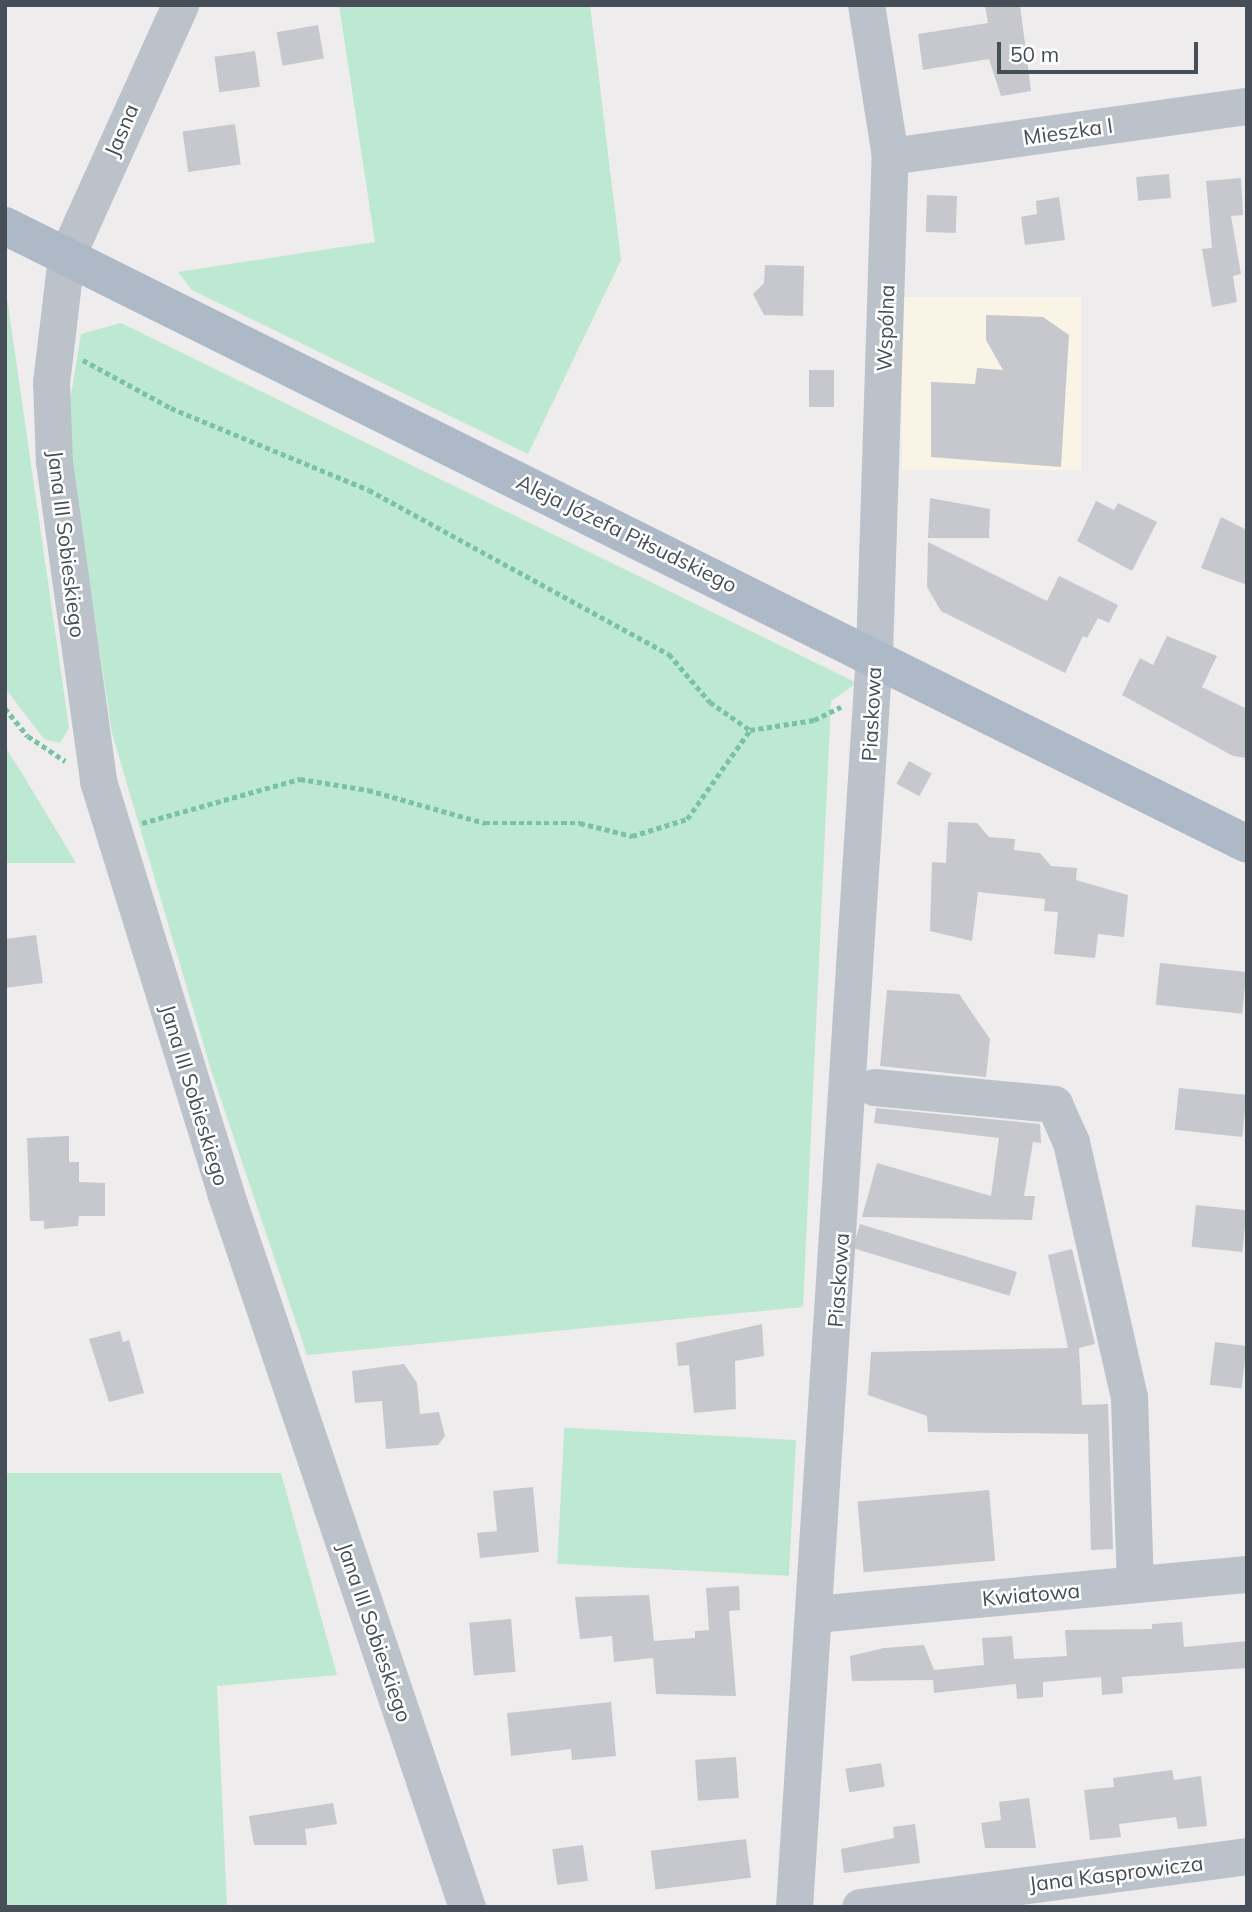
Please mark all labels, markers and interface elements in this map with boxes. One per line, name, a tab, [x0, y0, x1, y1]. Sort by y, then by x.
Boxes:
scale bar	[1000, 28, 1201, 72]
text: 50 m	[1010, 41, 1059, 67]
street label: Jasna	[99, 100, 143, 160]
street label: Mieszka I	[1022, 112, 1114, 150]
street label: Wspólna	[871, 284, 899, 372]
street label: Jana III Sobieskiego	[43, 449, 91, 639]
street label: Aleja Józefa Piłsudskiego	[513, 469, 741, 597]
street label: Piaskowa	[856, 666, 886, 762]
street label: Jana III Sobieskiego	[155, 1001, 235, 1189]
street label: Piaskowa	[822, 1232, 854, 1328]
street label: Jana III Sobieskiego	[332, 1539, 418, 1725]
street label: Kwiatowa	[981, 1577, 1081, 1611]
street label: Jana Kasprowicza	[1028, 1850, 1204, 1896]

